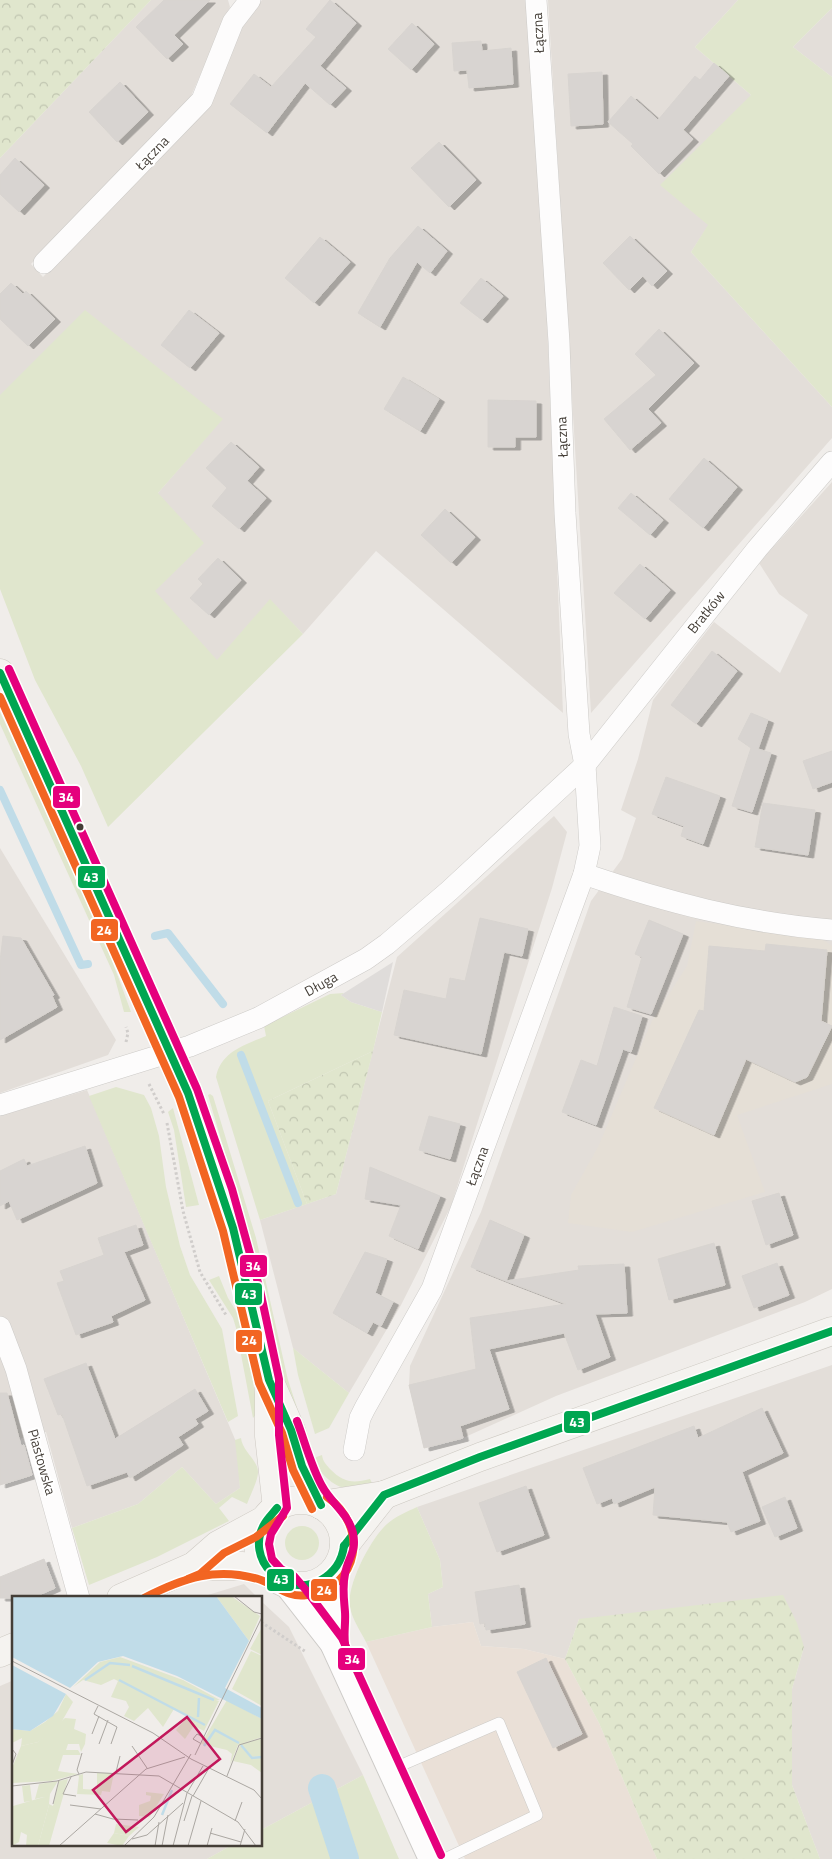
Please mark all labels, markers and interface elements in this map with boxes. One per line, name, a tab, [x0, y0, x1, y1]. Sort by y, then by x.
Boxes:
street label: Łączna	[526, 12, 549, 55]
street label: Łączna	[129, 131, 173, 175]
street label: Łączna	[550, 416, 573, 459]
street label: Bratków	[682, 585, 730, 638]
line badge: 34	[52, 785, 81, 809]
text: 34	[58, 786, 74, 807]
unlabelled marker	[75, 822, 85, 832]
line badge: 43	[77, 865, 106, 889]
text: 43	[83, 866, 99, 887]
line badge: 24	[90, 918, 119, 942]
text: 24	[96, 919, 112, 940]
street label: Długa	[300, 966, 341, 1001]
street label: Łączna	[459, 1143, 493, 1190]
line badge: 34	[239, 1254, 268, 1278]
text: 34	[245, 1255, 261, 1276]
line badge: 43	[234, 1282, 263, 1306]
text: 43	[241, 1283, 257, 1304]
line badge: 24	[235, 1329, 263, 1353]
text: 24	[241, 1329, 257, 1350]
line badge: 43	[563, 1410, 591, 1434]
text: 43	[569, 1411, 585, 1432]
street label: Piastowska	[23, 1426, 62, 1497]
line badge: 43	[266, 1568, 295, 1592]
text: 43	[273, 1568, 289, 1589]
line badge: 24	[310, 1578, 338, 1602]
text: 24	[316, 1579, 332, 1600]
inset map	[12, 1596, 262, 1846]
line badge: 34	[337, 1647, 366, 1671]
text: 34	[344, 1648, 360, 1669]

